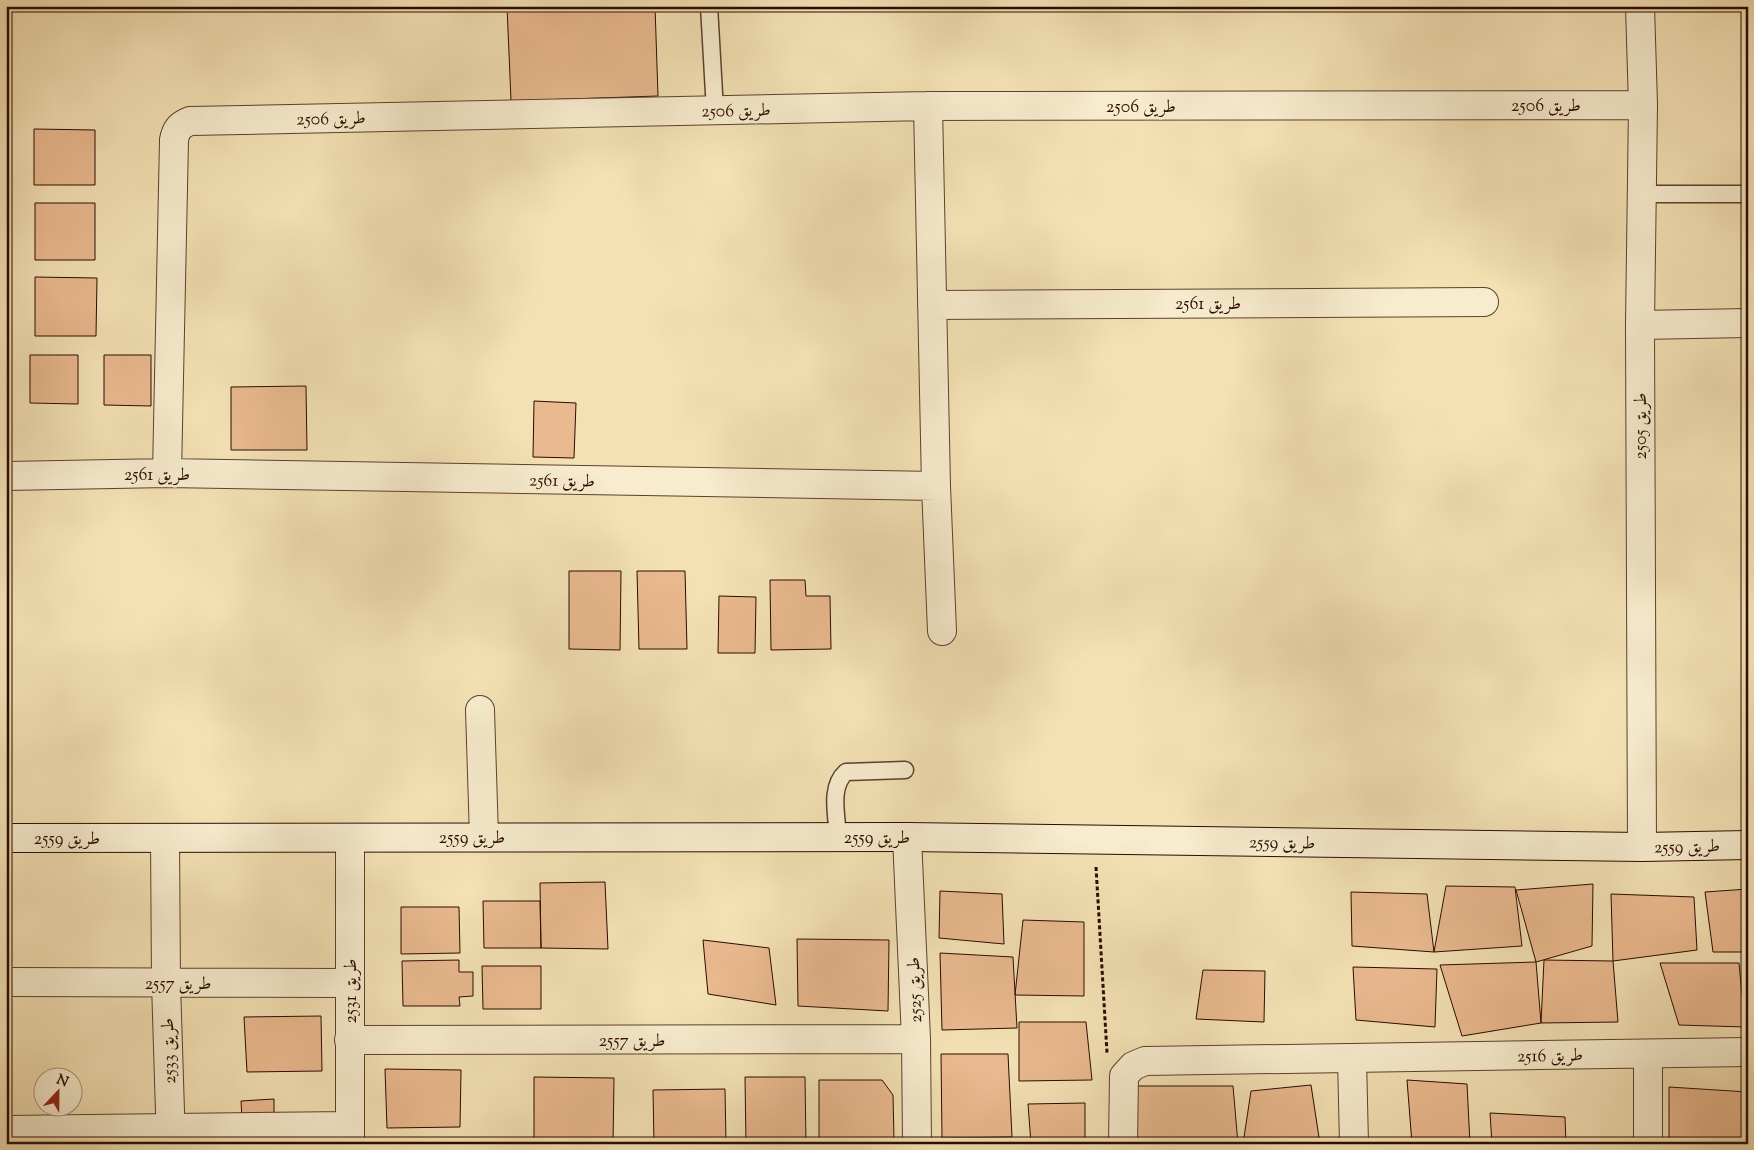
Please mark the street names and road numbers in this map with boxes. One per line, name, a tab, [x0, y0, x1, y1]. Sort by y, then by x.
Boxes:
street label: طريق 2506	[1511, 94, 1581, 120]
street label: طريق 2506	[1106, 95, 1176, 121]
street label: طريق 2506	[701, 98, 771, 126]
street label: طريق 2506	[296, 106, 366, 134]
street label: طريق 2561	[1175, 292, 1241, 318]
street label: طريق 2505	[1629, 392, 1655, 460]
street label: طريق 2561	[124, 463, 190, 489]
street label: طريق 2561	[529, 468, 595, 496]
street label: طريق 2559	[439, 826, 505, 852]
street label: طريق 2559	[844, 826, 910, 852]
street label: طريق 2559	[34, 827, 100, 853]
street label: طريق 2559	[1249, 830, 1315, 858]
street label: طريق 2559	[1654, 834, 1720, 862]
street label: طريق 2525	[902, 957, 930, 1023]
street label: طريق 2531	[339, 959, 365, 1023]
street label: طريق 2557	[145, 972, 211, 998]
street label: طريق 2533	[156, 1018, 184, 1084]
street label: طريق 2557	[599, 1029, 665, 1055]
street label: طريق 2516	[1517, 1043, 1583, 1071]

